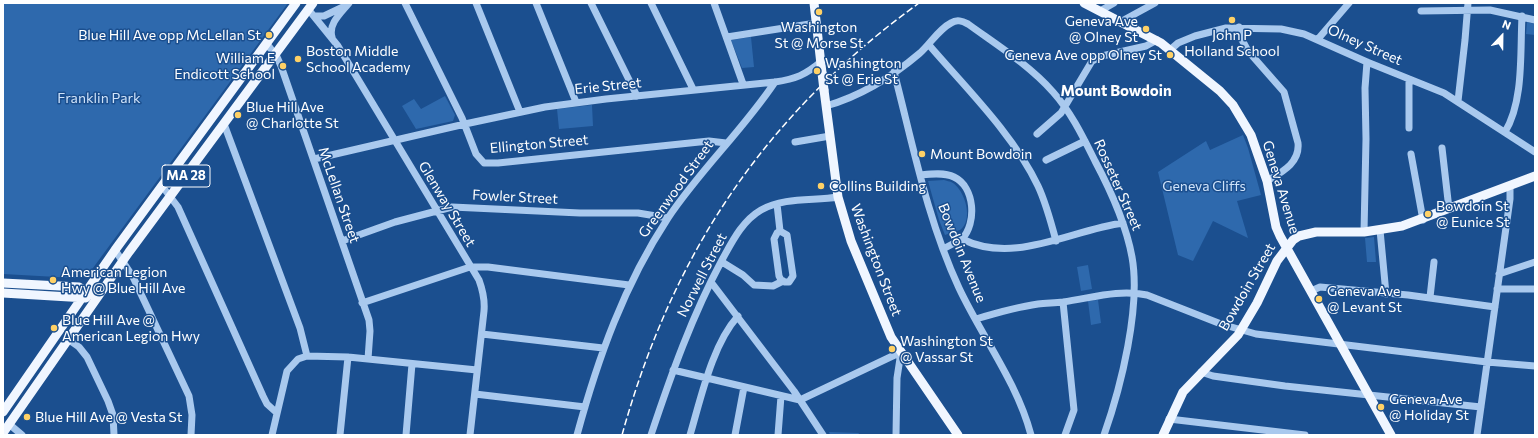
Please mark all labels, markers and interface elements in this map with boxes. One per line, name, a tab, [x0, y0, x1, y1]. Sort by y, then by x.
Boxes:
marker: Washington St @ Morse St	[814, 7, 824, 17]
place label: Geneva Ave @ Olney St	[1065, 13, 1138, 46]
marker: John P Holland School	[1227, 15, 1237, 25]
north arrow	[1482, 16, 1522, 56]
text: N	[1500, 17, 1513, 32]
place label: Washington St @ Morse St	[775, 19, 863, 52]
street label: Olney Street	[1325, 21, 1405, 69]
marker: Geneva Ave @ Olney St	[1141, 24, 1151, 34]
place label: Blue Hill Ave opp McLellan St	[78, 27, 261, 43]
place label: John P Holland School	[1184, 27, 1280, 60]
marker: Blue Hill Ave opp McLellan St	[264, 30, 274, 40]
place label: Boston Middle School Academy	[306, 43, 410, 76]
place label: Geneva Ave opp Olney St	[1004, 47, 1162, 63]
place label: William E Endicott School	[174, 50, 275, 82]
marker: Geneva Ave opp Olney St	[1165, 50, 1175, 60]
marker: Boston Middle School Academy	[293, 54, 303, 64]
place label: Washington St @ Erie St	[825, 55, 901, 88]
marker: William E Endicott School	[278, 61, 288, 71]
marker: Washington St @ Erie St	[812, 66, 822, 76]
street label: Erie Street	[574, 74, 642, 98]
district label: Mount Bowdoin	[1060, 82, 1172, 100]
park label: Franklin Park	[57, 90, 141, 106]
place label: Blue Hill Ave @ Charlotte St	[246, 99, 339, 132]
marker: Blue Hill Ave @ Charlotte St	[233, 110, 243, 120]
street label: Ellington Street	[489, 131, 589, 157]
street label: Greenwood Street	[635, 137, 717, 241]
street label: Rosseter Street	[1090, 137, 1146, 233]
street label: Geneva Avenue	[1259, 138, 1303, 236]
street label: McLellan Street	[315, 145, 363, 245]
place label: Mount Bowdoin	[930, 146, 1032, 162]
marker: Mount Bowdoin	[917, 149, 927, 159]
street label: Glenway Street	[415, 158, 479, 250]
road number: MA 28	[162, 165, 210, 187]
place label: Collins Building	[829, 178, 926, 194]
park label: Geneva Cliffs	[1162, 178, 1246, 194]
marker: Collins Building	[816, 181, 826, 191]
street label: Fowler Street	[472, 186, 558, 208]
place label: Bowdoin St @ Eunice St	[1436, 198, 1510, 230]
street label: Bowdoin Avenue	[934, 201, 990, 305]
street label: Washington Street	[847, 202, 905, 318]
marker: Bowdoin St @ Eunice St	[1423, 209, 1433, 219]
street label: Norwell Street	[674, 230, 730, 320]
street label: Bowdoin Street	[1215, 240, 1279, 334]
place label: American Legion Hwy @ Blue Hill Ave	[61, 264, 185, 296]
marker: American Legion Hwy @ Blue Hill Ave	[48, 275, 58, 285]
place label: Geneva Ave @ Levant St	[1327, 283, 1402, 316]
marker: Geneva Ave @ Levant St	[1314, 294, 1324, 304]
place label: Blue Hill Ave @ American Legion Hwy	[62, 312, 200, 344]
marker: Blue Hill Ave @ American Legion Hwy	[49, 323, 59, 333]
place label: Washington St @ Vassar St	[900, 333, 993, 366]
marker: Washington St @ Vassar St	[887, 344, 897, 354]
place label: Geneva Ave @ Holiday St	[1389, 391, 1469, 424]
marker: Geneva Ave @ Holiday St	[1376, 402, 1386, 412]
place label: Blue Hill Ave @ Vesta St	[35, 409, 182, 425]
marker: Blue Hill Ave @ Vesta St	[22, 412, 32, 422]

